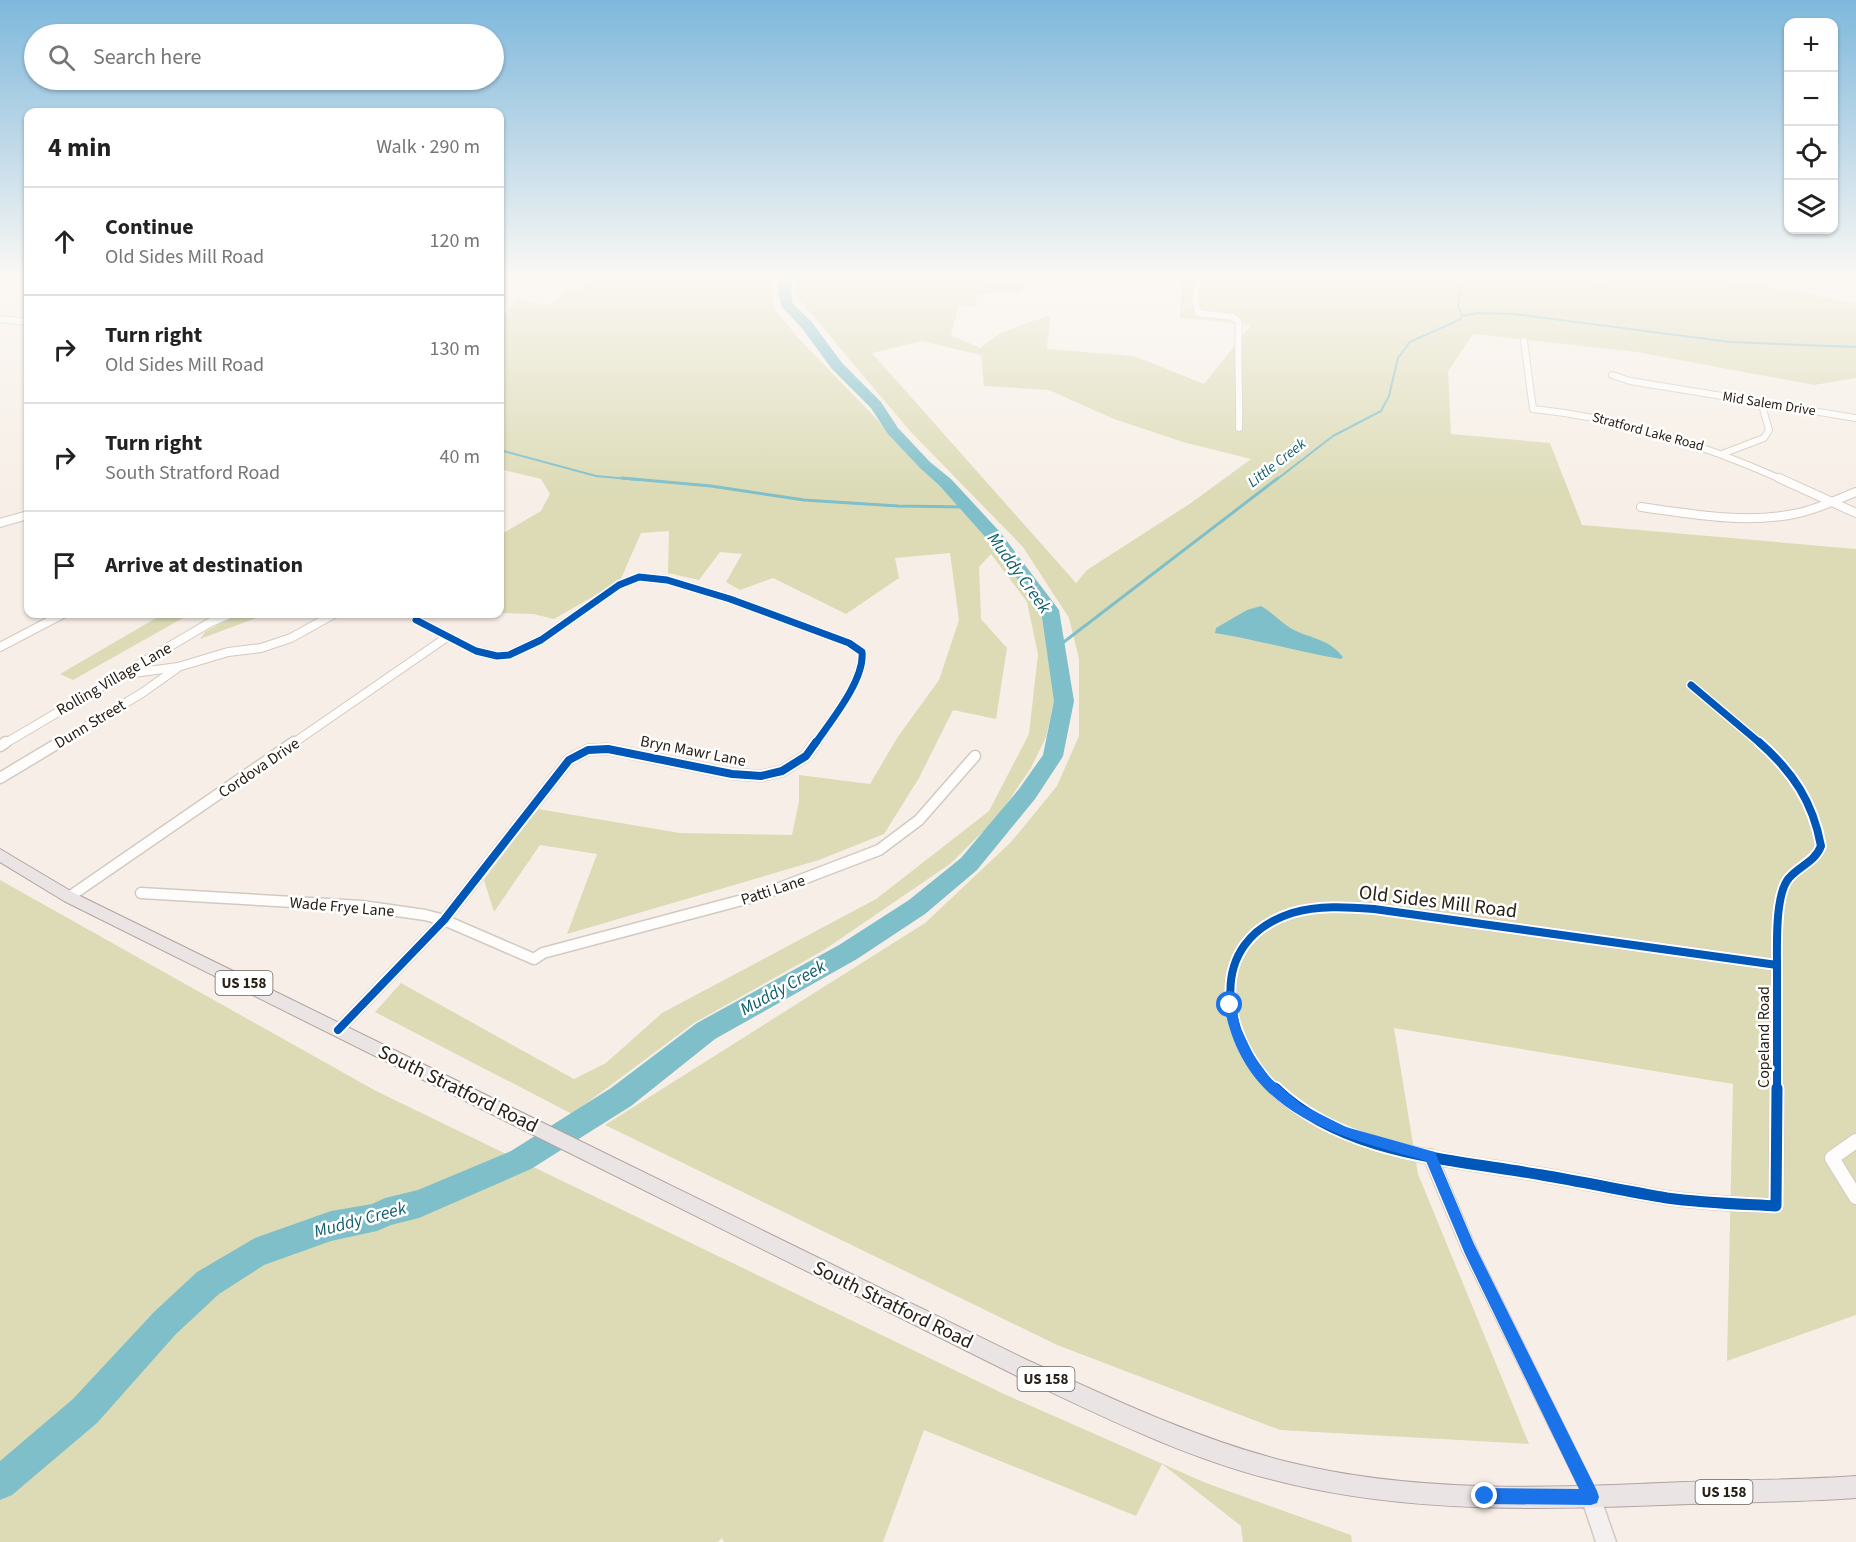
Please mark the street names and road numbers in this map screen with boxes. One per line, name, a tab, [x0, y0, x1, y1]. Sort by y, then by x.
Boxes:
street label: Mid Salem Drive	[1721, 387, 1817, 421]
street label: Stratford Lake Road	[1590, 407, 1706, 457]
street label: Rolling Village Lane	[52, 637, 176, 721]
street label: Dunn Street	[50, 694, 130, 754]
street label: Bryn Mawr Lane	[638, 730, 748, 772]
street label: Cordova Drive	[214, 733, 304, 803]
street label: Patti Lane	[738, 869, 808, 911]
street label: Old Sides Mill Road	[1357, 878, 1519, 926]
street label: Wade Frye Lane	[289, 891, 395, 923]
road number: US 158	[216, 971, 272, 995]
street label: Copeland Road	[1753, 986, 1775, 1088]
street label: South Stratford Road	[373, 1038, 543, 1140]
street label: South Stratford Road	[808, 1254, 978, 1356]
road number: US 158	[1018, 1367, 1074, 1391]
road number: US 158	[1696, 1480, 1752, 1504]

